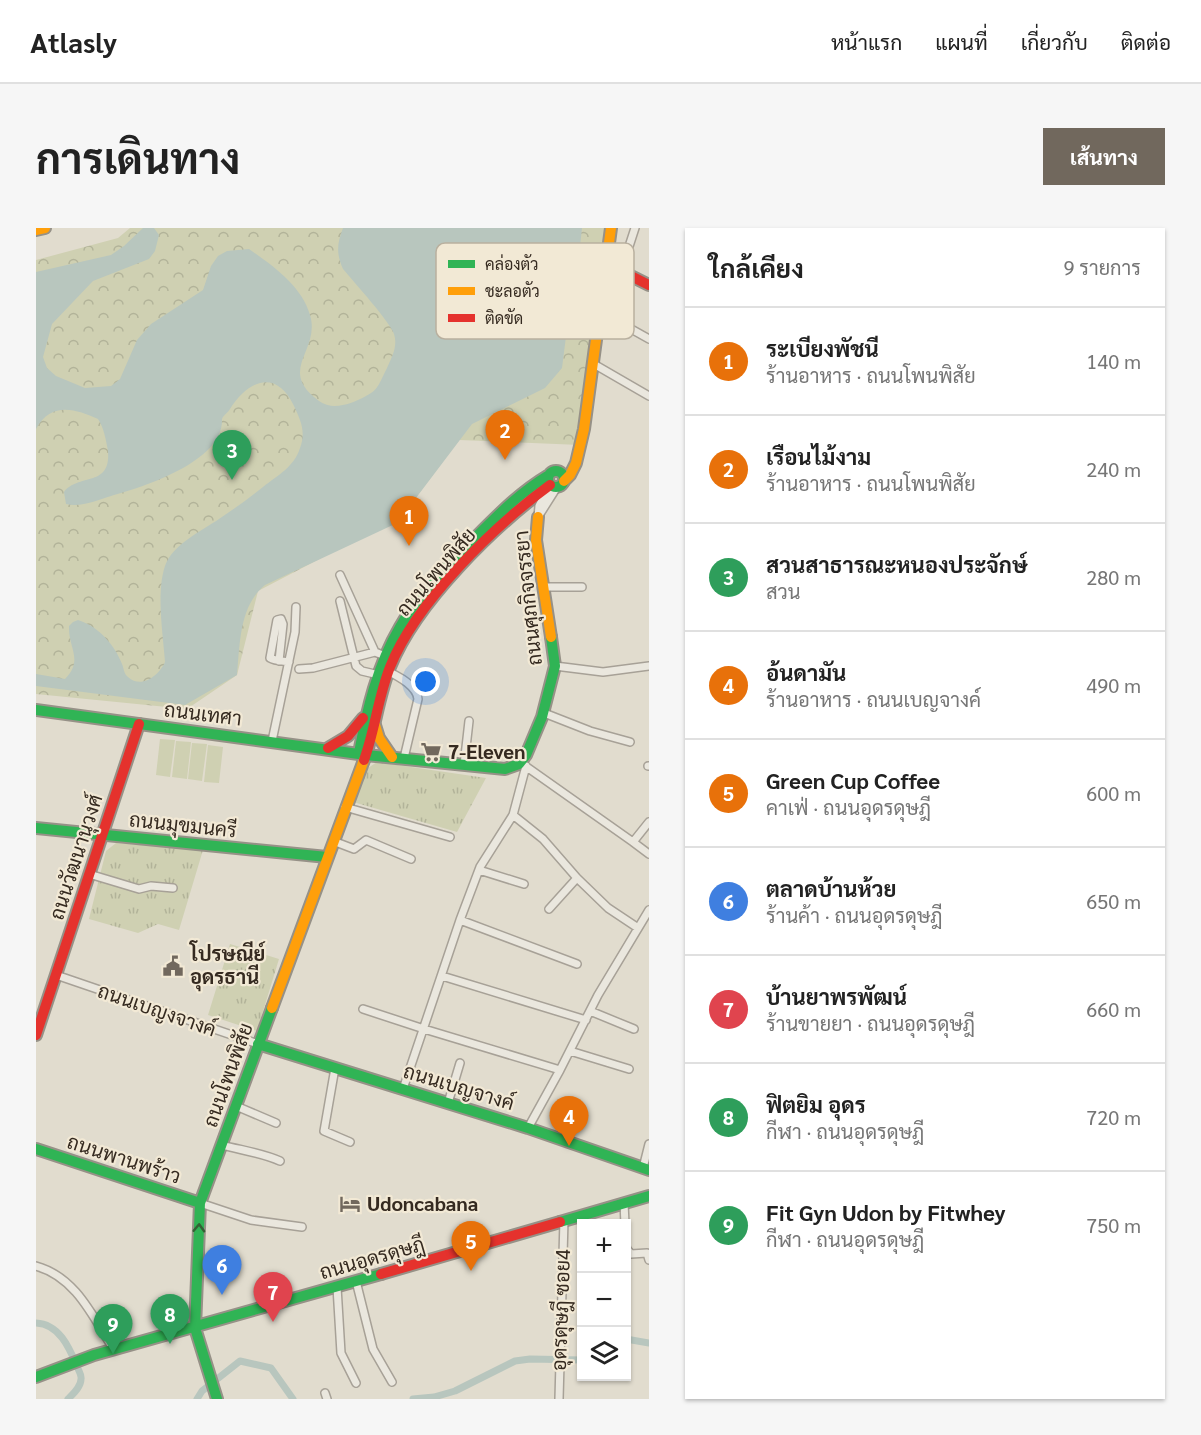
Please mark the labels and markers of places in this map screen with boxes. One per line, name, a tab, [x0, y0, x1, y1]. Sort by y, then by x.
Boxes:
pin: 2	[486, 410, 524, 460]
pin: 3	[212, 430, 252, 480]
pin: 1	[390, 496, 428, 546]
place label: 7-Eleven	[448, 738, 525, 764]
supermarket icon: 7-Eleven	[419, 740, 443, 764]
place label: โปรษณีย์ อุดรธานี	[189, 940, 266, 992]
public building icon: โปรษณีย์ อุดรธานี	[161, 954, 185, 978]
pin: 4	[550, 1096, 588, 1146]
place label: Udoncabana	[367, 1190, 478, 1216]
hotel icon: Udoncabana	[338, 1192, 362, 1216]
pin: 5	[452, 1222, 490, 1271]
pin: 6	[202, 1246, 242, 1295]
pin: 7	[254, 1272, 292, 1322]
pin: 8	[150, 1294, 190, 1344]
pin: 9	[94, 1304, 133, 1354]

